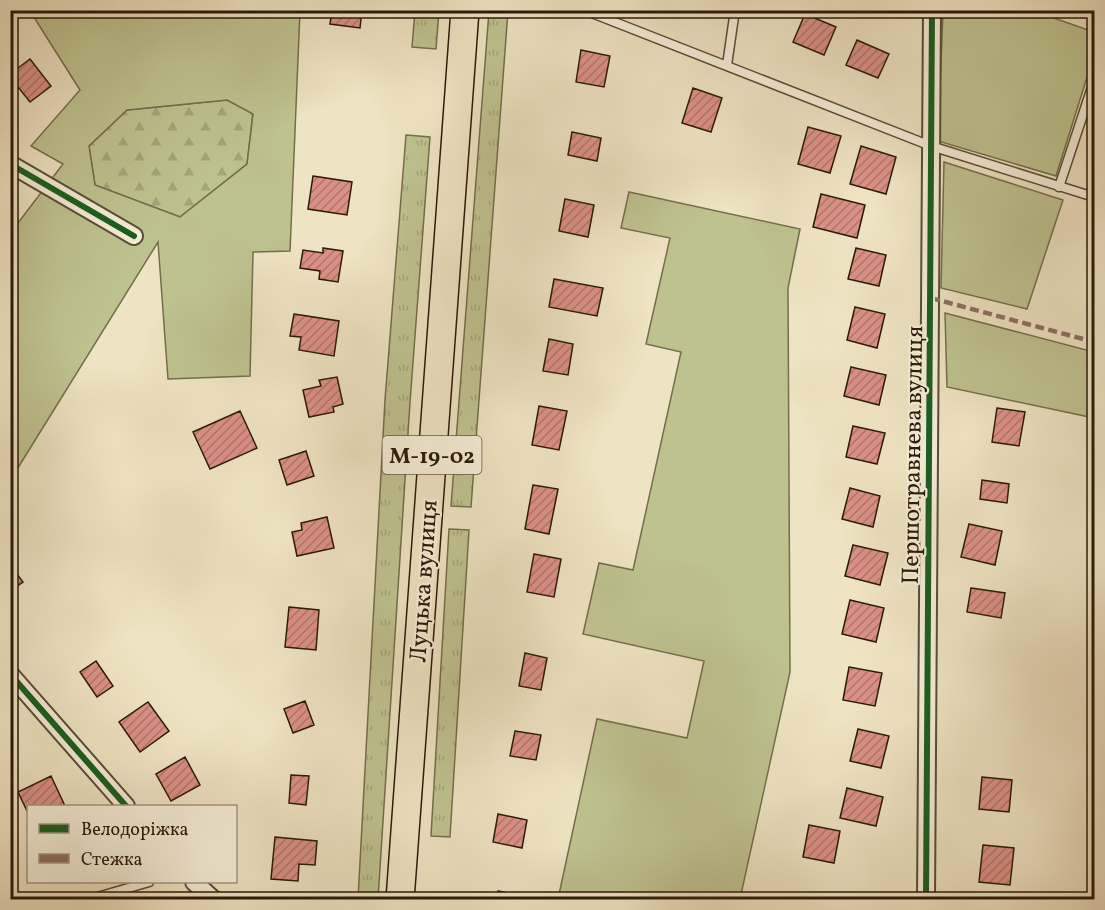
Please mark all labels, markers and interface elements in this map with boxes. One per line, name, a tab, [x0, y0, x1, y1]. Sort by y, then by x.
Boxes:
street label: Першотравнева вулиця	[895, 325, 933, 585]
road number: М-19-02	[382, 436, 482, 474]
street label: Луцька вулиця	[402, 499, 448, 664]
legend	[27, 805, 237, 883]
text: Велодоріжка	[81, 818, 189, 843]
text: Стежка	[81, 848, 143, 873]

